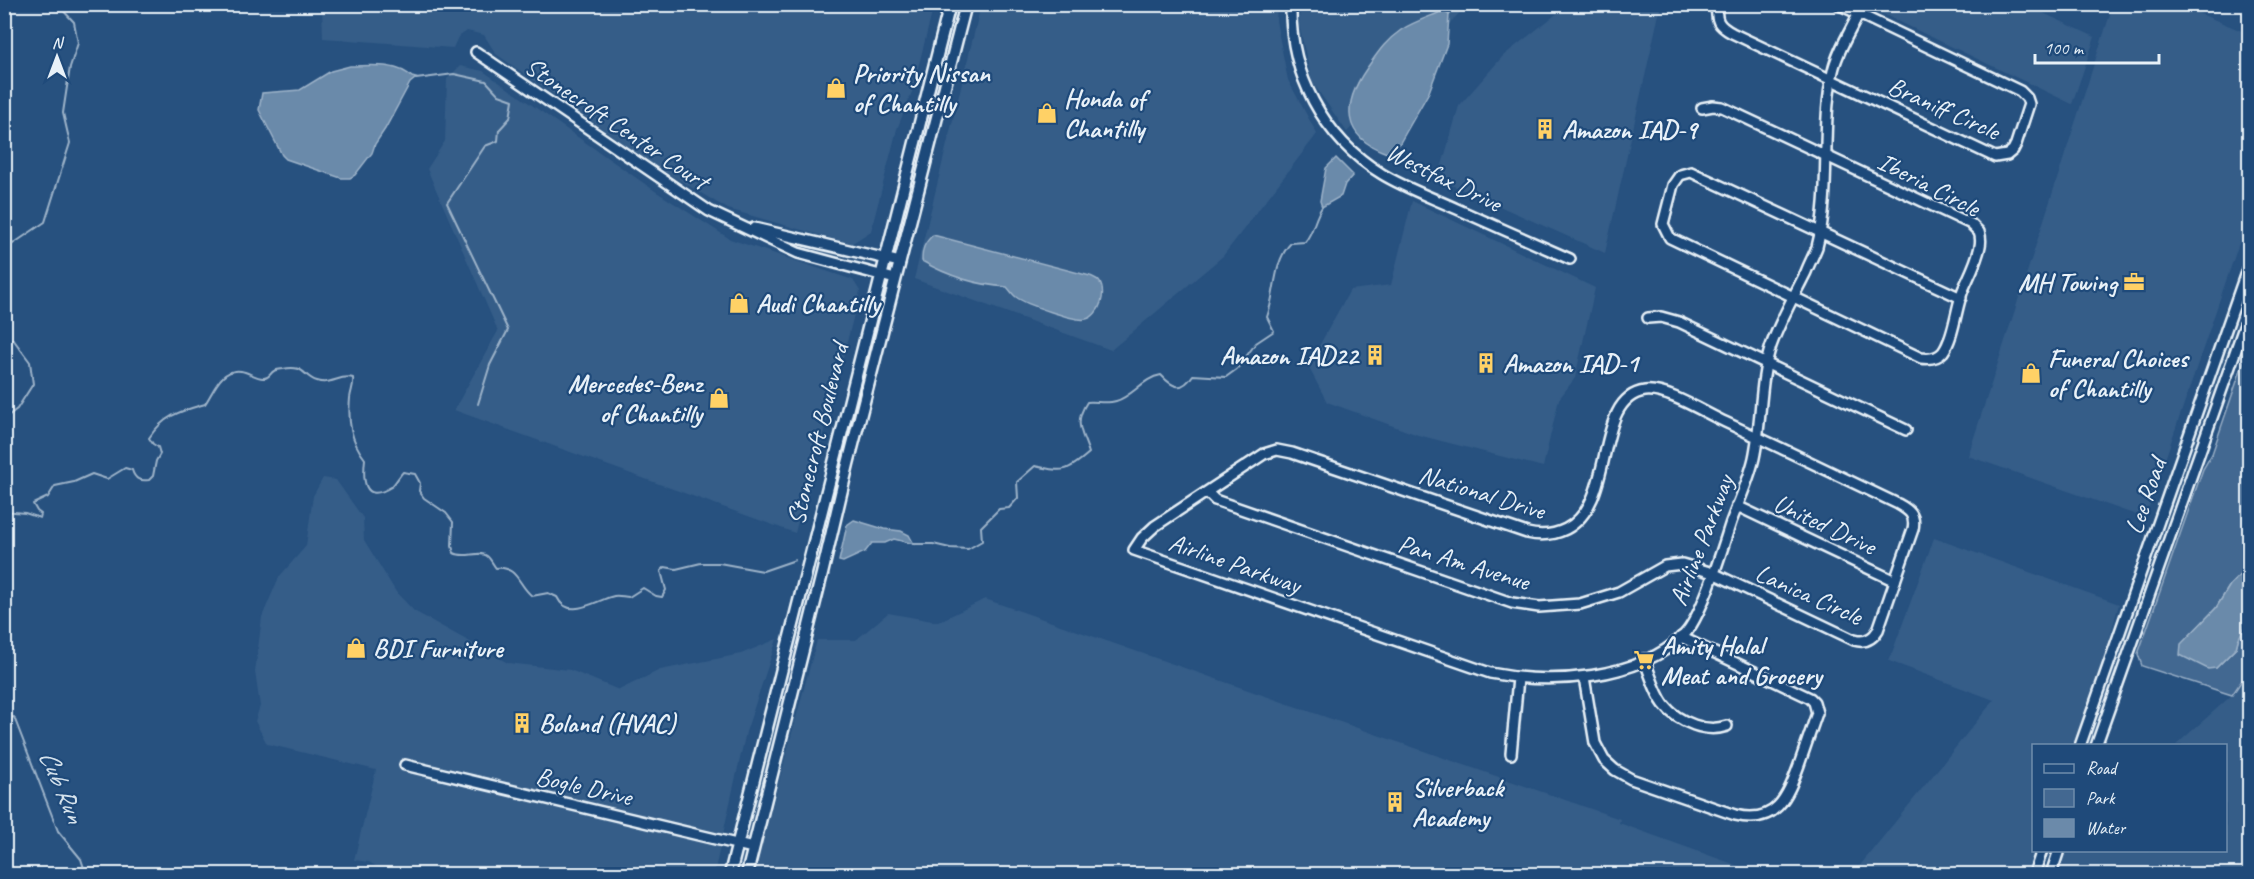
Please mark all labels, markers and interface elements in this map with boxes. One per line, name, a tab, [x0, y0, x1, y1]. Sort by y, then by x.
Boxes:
north arrow	[27, 27, 87, 87]
scale bar	[2035, 27, 2160, 65]
text: N	[52, 33, 65, 53]
text: 100 m	[2044, 37, 2085, 59]
street label: Stonecroft Center Court	[518, 50, 718, 199]
place label: Priority Nissan of Chantilly	[853, 57, 991, 120]
street label: Braniff Circle	[1883, 69, 2007, 149]
shop icon: Priority Nissan of Chantilly	[824, 76, 848, 100]
place label: Honda of Chantilly	[1064, 82, 1151, 145]
shop icon: Honda of Chantilly	[1035, 101, 1059, 125]
place label: Amazon IAD-9	[1562, 113, 1699, 146]
building icon: Amazon IAD-9	[1533, 117, 1557, 141]
street label: Westfax Drive	[1381, 135, 1509, 221]
street label: Iberia Circle	[1872, 145, 1987, 225]
place label: MH Towing	[2018, 266, 2120, 299]
office icon: MH Towing	[2122, 270, 2146, 294]
place label: Audi Chantilly	[756, 287, 883, 320]
shop icon: Audi Chantilly	[727, 291, 751, 315]
street label: Stonecroft Boulevard	[779, 336, 857, 528]
place label: Amazon IAD22	[1220, 339, 1360, 372]
place label: Funeral Choices of Chantilly	[2048, 342, 2191, 405]
building icon: Amazon IAD22	[1363, 343, 1387, 367]
place label: Amazon IAD-1	[1503, 347, 1641, 380]
building icon: Amazon IAD-1	[1474, 351, 1498, 375]
shop icon: Funeral Choices of Chantilly	[2019, 361, 2043, 385]
place label: Mercedes-Benz of Chantilly	[568, 367, 705, 430]
shop icon: Mercedes-Benz of Chantilly	[707, 386, 731, 410]
street label: Lee Road	[2117, 450, 2175, 538]
street label: National Drive	[1415, 458, 1550, 528]
street label: Airline Parkway	[1662, 468, 1742, 610]
street label: United Drive	[1768, 486, 1884, 564]
street label: Airline Parkway	[1165, 526, 1307, 602]
street label: Pan Am Avenue	[1394, 527, 1535, 599]
street label: Lanica Circle	[1750, 556, 1869, 633]
place label: Amity Halal Meat and Grocery	[1661, 629, 1825, 692]
place label: BDI Furniture	[373, 632, 505, 665]
shop icon: BDI Furniture	[344, 636, 368, 660]
supermarket icon: Amity Halal Meat and Grocery	[1632, 648, 1656, 672]
place label: Boland (HVAC)	[539, 707, 678, 740]
building icon: Boland (HVAC)	[510, 711, 534, 735]
water label: Cub Run	[31, 744, 94, 830]
legend	[2032, 744, 2227, 852]
text: Road	[2086, 757, 2119, 779]
street label: Bogle Drive	[533, 759, 638, 814]
place label: Silverback Academy	[1412, 771, 1506, 834]
text: Park	[2086, 787, 2116, 809]
building icon: Silverback Academy	[1383, 790, 1407, 814]
text: Water	[2086, 817, 2127, 839]

